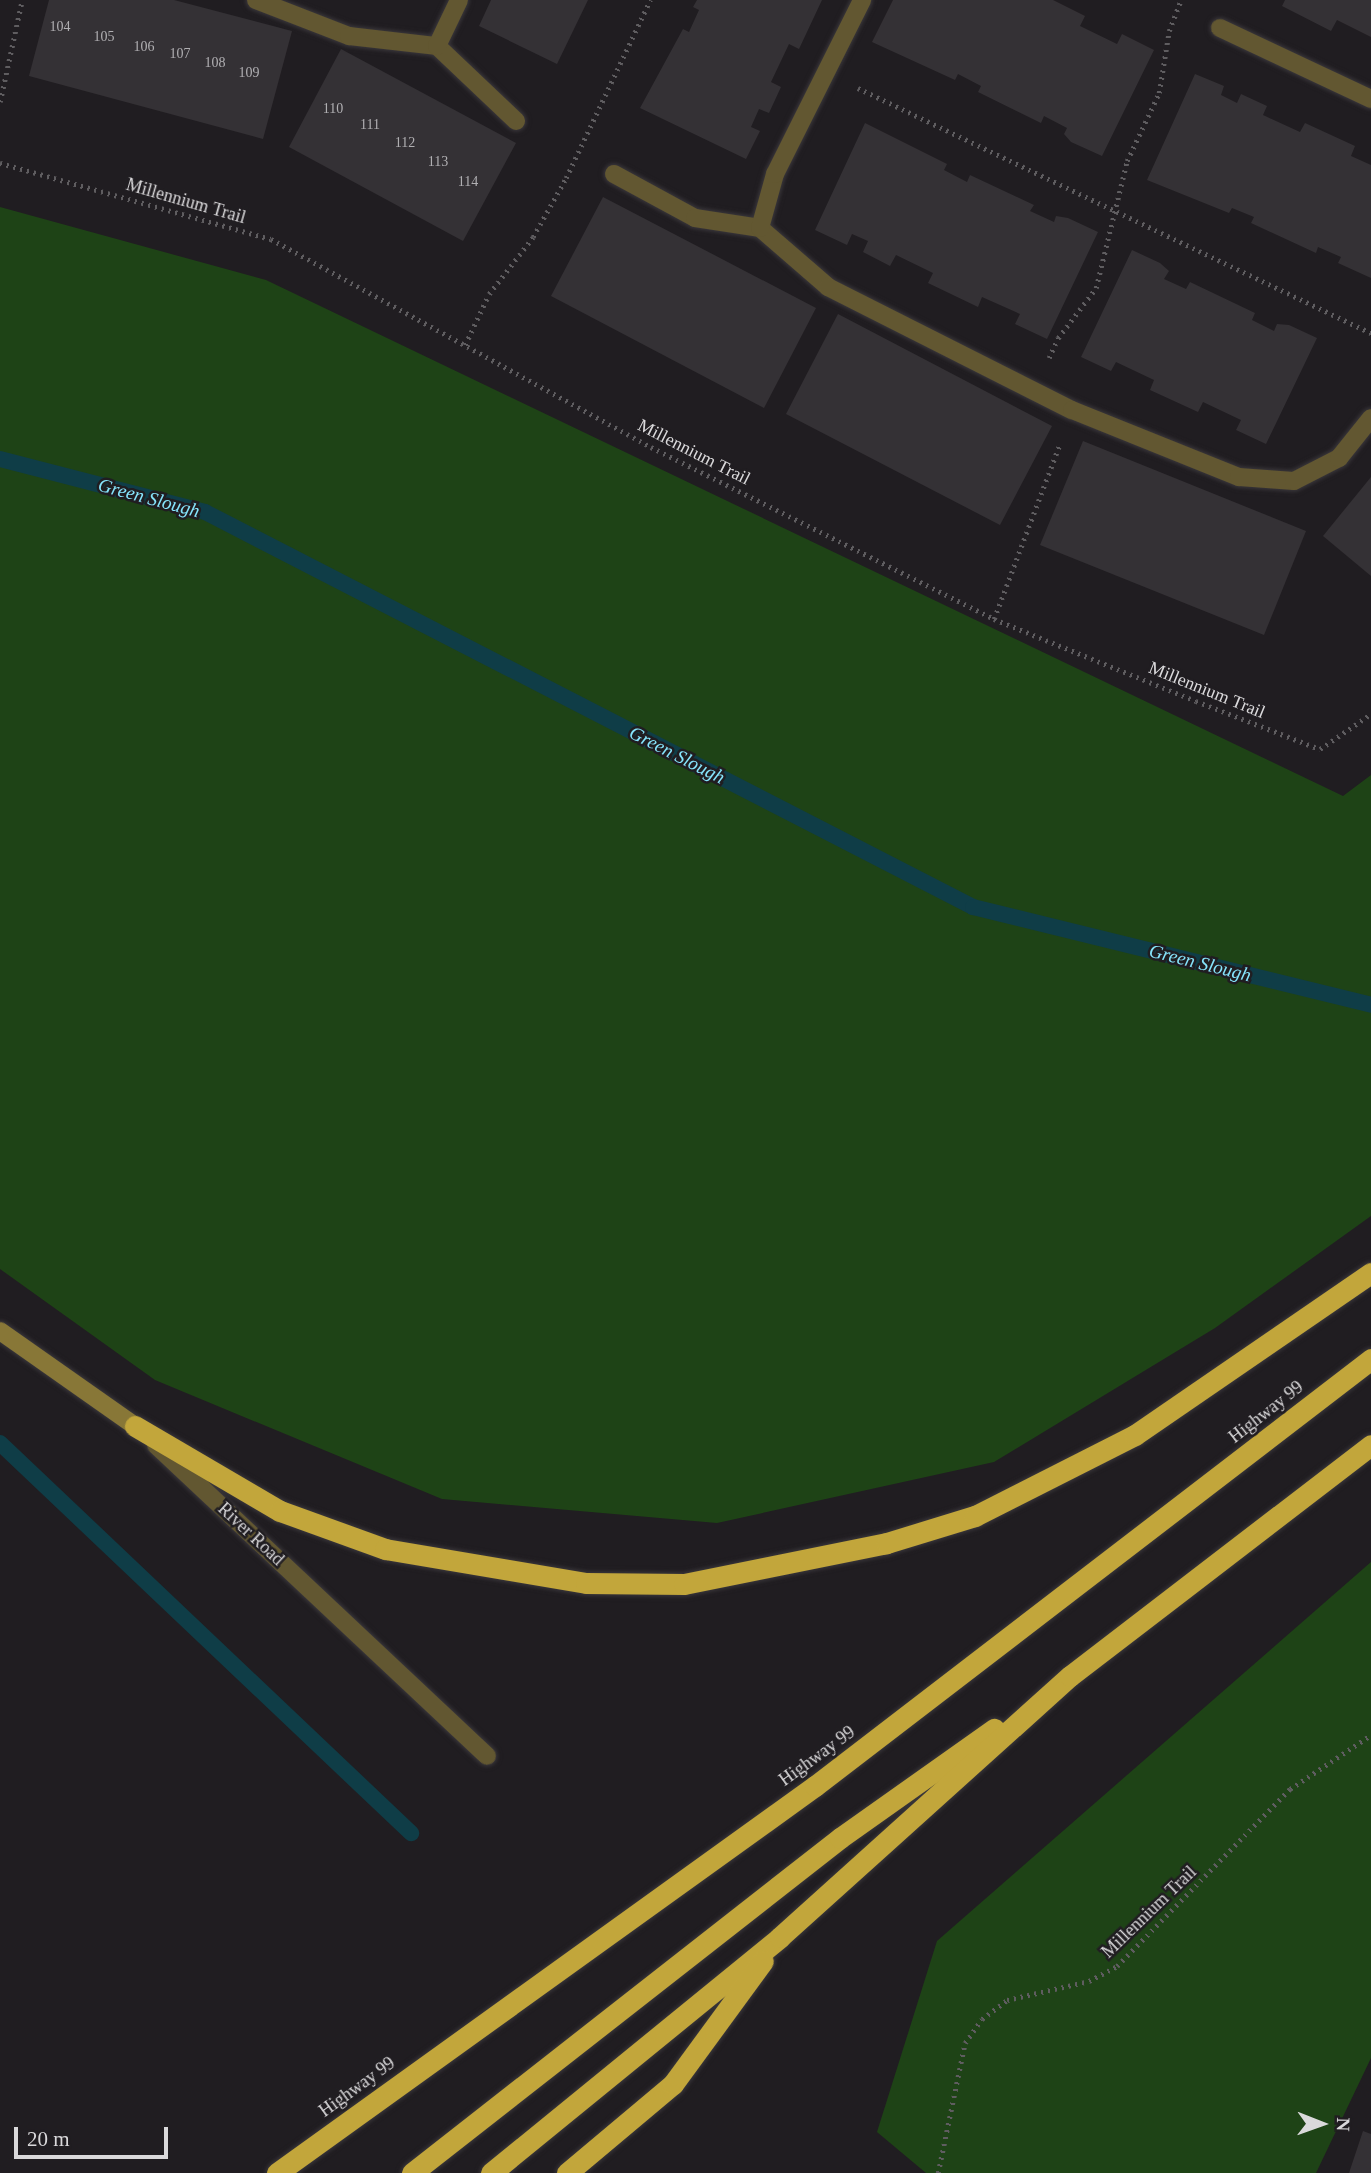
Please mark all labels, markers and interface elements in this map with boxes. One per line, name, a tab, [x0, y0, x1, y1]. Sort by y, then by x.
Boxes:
house number: 104	[50, 19, 70, 35]
house number: 105	[94, 29, 114, 45]
house number: 106	[134, 39, 154, 55]
house number: 107	[170, 46, 190, 62]
house number: 108	[204, 55, 226, 71]
house number: 109	[238, 65, 260, 81]
house number: 110	[323, 101, 343, 117]
house number: 111	[360, 117, 380, 133]
house number: 112	[395, 135, 415, 151]
house number: 113	[428, 154, 448, 170]
street label: Millennium Trail	[123, 174, 249, 228]
house number: 114	[458, 174, 478, 190]
street label: Millennium Trail	[634, 414, 754, 490]
water label: Green Slough	[96, 473, 202, 523]
street label: Millennium Trail	[1146, 657, 1268, 723]
water label: Green Slough	[625, 721, 729, 789]
water label: Green Slough	[1147, 939, 1253, 987]
street label: Highway 99	[1224, 1376, 1308, 1448]
street label: River Road	[213, 1498, 289, 1570]
street label: Highway 99	[775, 1721, 859, 1791]
street label: Millennium Trail	[1097, 1861, 1201, 1963]
street label: Highway 99	[315, 2052, 399, 2122]
north arrow	[1287, 2089, 1357, 2159]
scale bar	[18, 2114, 172, 2158]
text: N	[1333, 2117, 1354, 2131]
text: 20 m	[27, 2127, 70, 2151]

